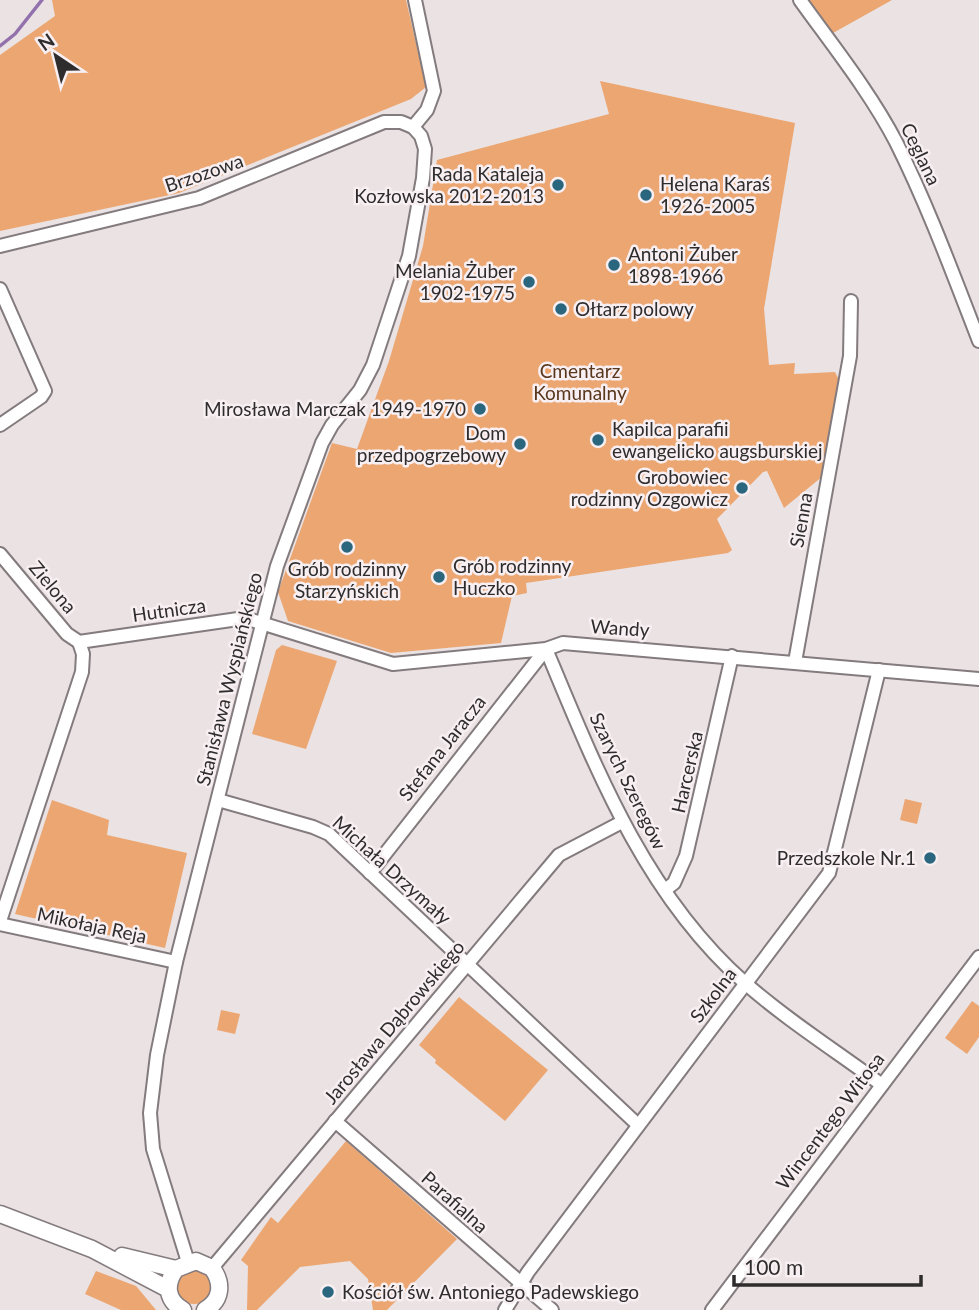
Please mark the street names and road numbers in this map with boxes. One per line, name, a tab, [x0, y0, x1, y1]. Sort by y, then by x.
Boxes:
street label: Ceglana	[897, 119, 946, 189]
street label: Brzozowa	[162, 148, 246, 197]
street label: Sienna	[784, 491, 817, 549]
street label: Zielona	[25, 556, 82, 618]
street label: Stanisława Wyspiańskiego	[191, 570, 266, 788]
street label: Hutnicza	[131, 593, 207, 626]
street label: Wandy	[590, 614, 651, 641]
street label: Stefana Jaracza	[393, 690, 490, 805]
street label: Szarych Szeregów	[585, 709, 672, 853]
street label: Harcerska	[666, 729, 707, 815]
street label: Michała Drzymały	[328, 810, 457, 929]
street label: Mikołaja Reja	[35, 902, 149, 947]
street label: Jarosława Dąbrowskiego	[319, 935, 469, 1108]
street label: Szkolna	[684, 963, 741, 1027]
street label: Wincentego Witosa	[771, 1048, 889, 1194]
street label: Parafialna	[417, 1166, 493, 1237]

